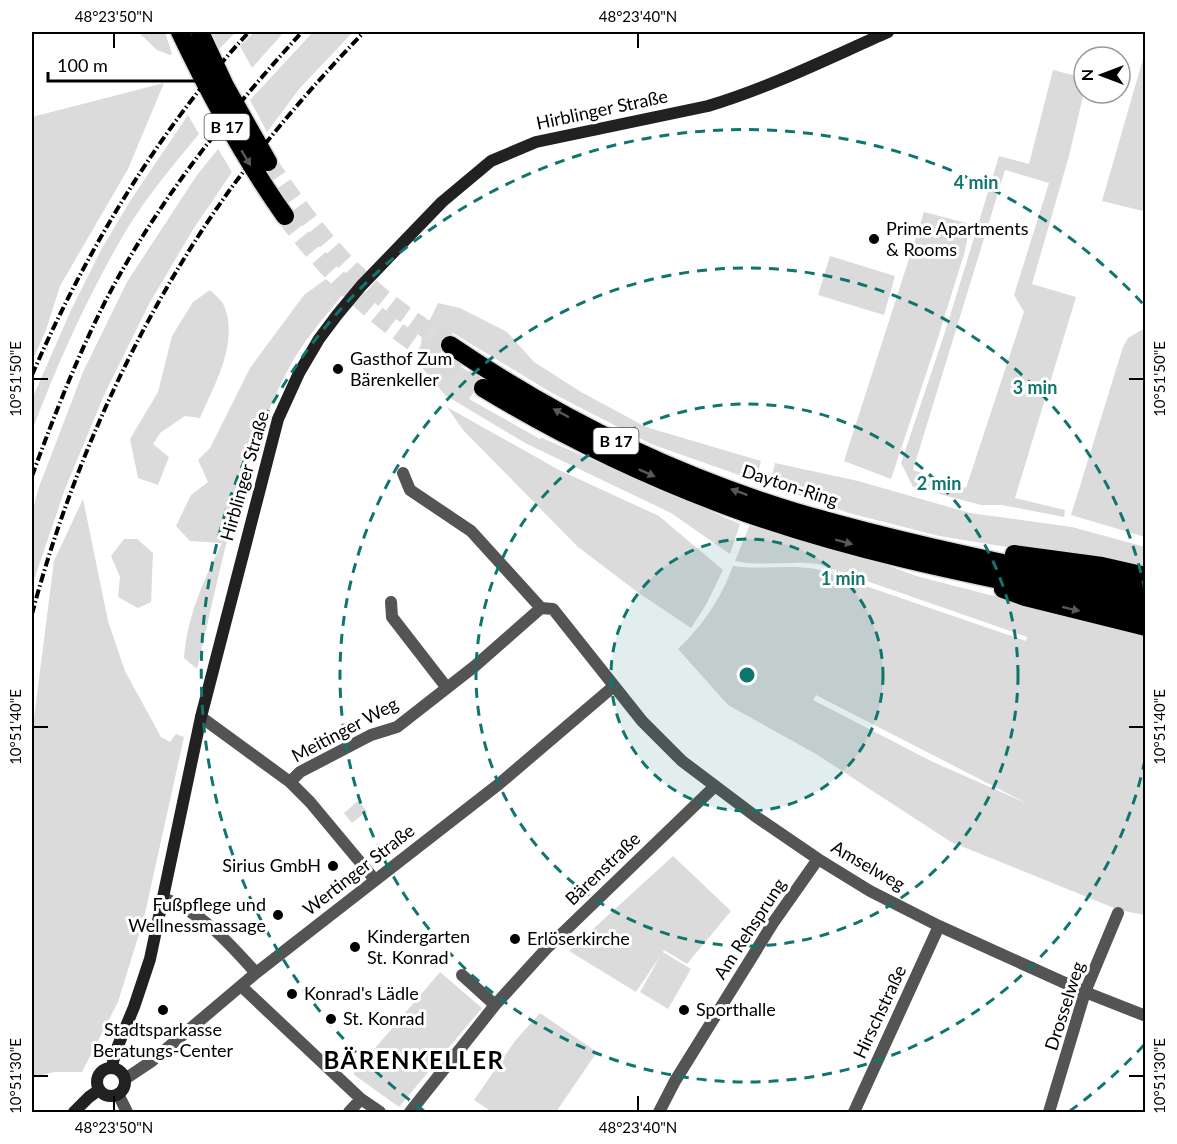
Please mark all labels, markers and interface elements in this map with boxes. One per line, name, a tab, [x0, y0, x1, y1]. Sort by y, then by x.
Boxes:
text: 48°23'50"N	[75, 7, 153, 25]
text: 48°23'40"N	[599, 7, 677, 25]
scale bar	[48, 45, 218, 83]
north arrow	[1072, 45, 1132, 105]
text: 100 m	[57, 54, 108, 76]
text: N	[1077, 69, 1096, 81]
street label: Hirblinger Straße	[534, 84, 670, 134]
road number: B 17	[204, 114, 250, 140]
one-way arrow	[240, 150, 251, 166]
text: 4 min	[954, 171, 998, 193]
place label: Prime Apartments & Rooms	[886, 217, 1029, 260]
marker: Prime Apartments & Rooms	[867, 232, 881, 246]
text: 10°51'50"E	[6, 341, 24, 417]
text: 10°51'50"E	[1150, 341, 1168, 417]
place label: Gasthof Zum Bärenkeller	[350, 347, 452, 390]
marker: Gasthof Zum Bärenkeller	[331, 362, 345, 376]
text: 3 min	[1013, 376, 1057, 398]
street label: Hirblinger Straße	[215, 408, 273, 543]
one-way arrow	[552, 408, 569, 418]
road number: B 17	[594, 428, 638, 454]
street label: Dayton-Ring	[740, 459, 841, 511]
one-way arrow	[638, 469, 655, 478]
text: 2 min	[917, 472, 961, 494]
one-way arrow	[730, 486, 748, 496]
one-way arrow	[835, 538, 854, 548]
text: 1 min	[821, 567, 865, 589]
one-way arrow	[1062, 604, 1081, 614]
centre of rings	[737, 665, 757, 685]
text: 10°51'40"E	[6, 689, 24, 765]
text: 10°51'40"E	[1150, 689, 1168, 765]
street label: Meitinger Weg	[288, 692, 401, 766]
street label: Wertinger Straße	[298, 819, 419, 920]
street label: Bärenstraße	[560, 827, 644, 909]
street label: Amselweg	[828, 835, 909, 895]
place label: Sirius GmbH	[222, 854, 321, 876]
marker: Sirius GmbH	[326, 859, 340, 873]
street label: Am Rehsprung	[708, 874, 790, 983]
place label: Fußpflege und Wellnessmassage	[128, 893, 266, 936]
marker: Fußpflege und Wellnessmassage	[271, 908, 285, 922]
place label: Kindergarten St. Konrad	[367, 925, 470, 968]
place label: Erlöserkirche	[527, 927, 630, 949]
marker: Erlöserkirche	[508, 932, 522, 946]
marker: Kindergarten St. Konrad	[348, 940, 362, 954]
street label: Drosselweg	[1039, 958, 1089, 1053]
street label: Hirschstraße	[848, 961, 910, 1062]
place label: Konrad's Lädle	[304, 982, 419, 1004]
marker: Konrad's Lädle	[285, 987, 299, 1001]
place label: Sporthalle	[696, 998, 776, 1020]
marker: Stadtsparkasse Beratungs-Center	[156, 1003, 170, 1017]
marker: Sporthalle	[677, 1003, 691, 1017]
place label: St. Konrad	[343, 1007, 425, 1029]
marker: St. Konrad	[324, 1012, 338, 1026]
place label: Stadtsparkasse Beratungs-Center	[93, 1018, 234, 1061]
text: 10°51'30"E	[6, 1038, 24, 1114]
text: 10°51'30"E	[1150, 1038, 1168, 1114]
district label: BÄRENKELLER	[324, 1045, 504, 1074]
text: 48°23'50"N	[75, 1118, 153, 1136]
text: 48°23'40"N	[599, 1118, 677, 1136]

